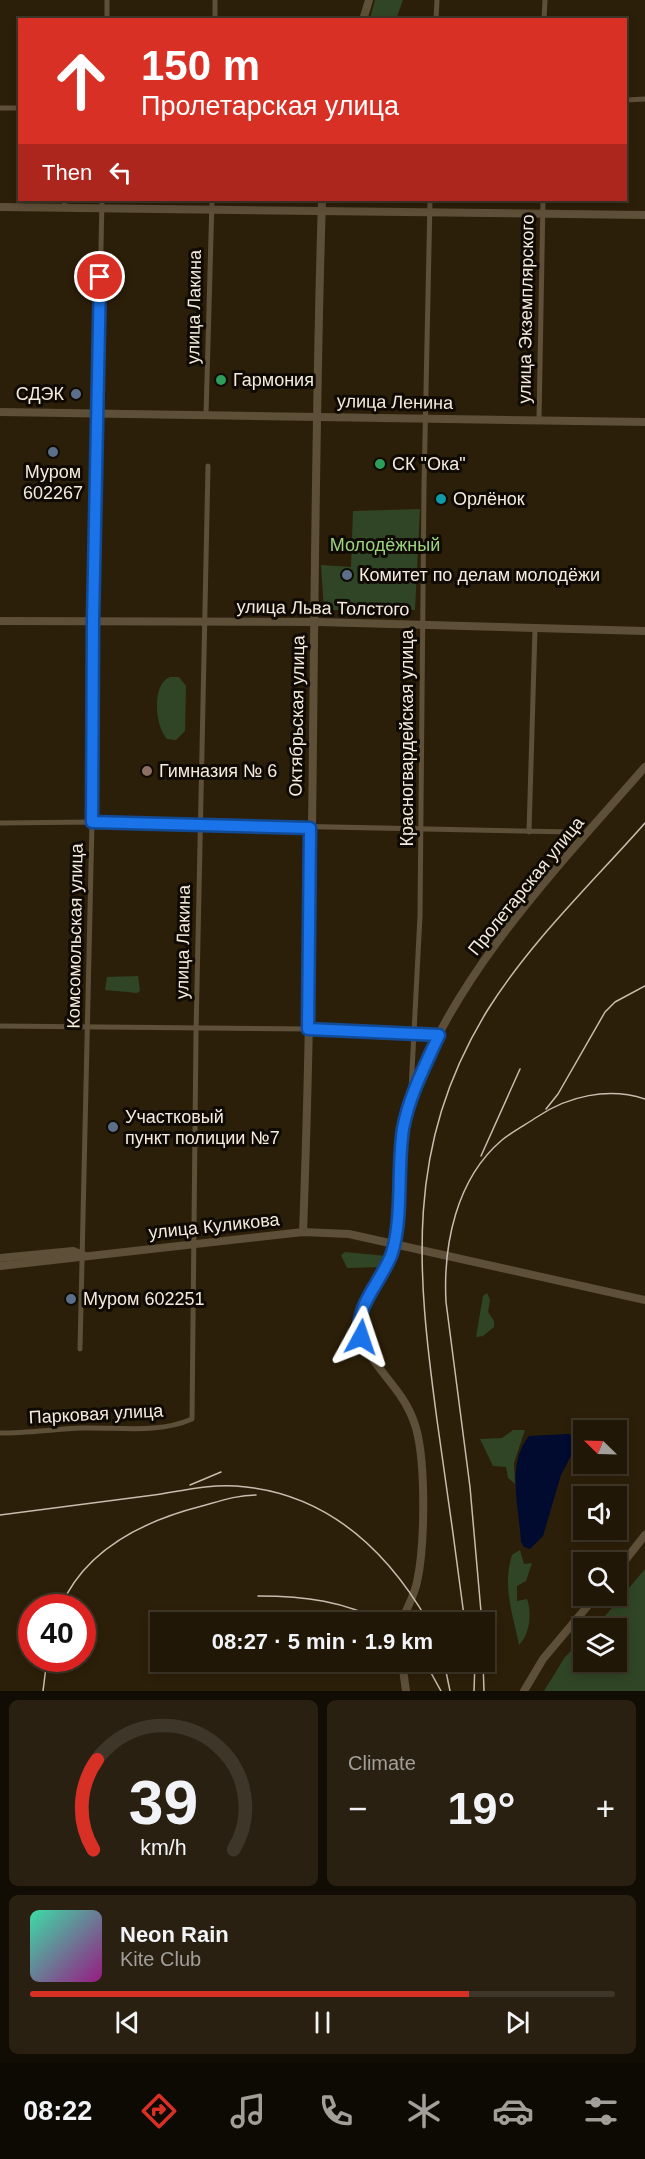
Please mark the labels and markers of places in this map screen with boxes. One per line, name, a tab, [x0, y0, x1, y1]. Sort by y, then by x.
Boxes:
pin	[74, 251, 125, 302]
place label: Гармония	[233, 370, 314, 390]
marker: Гармония	[214, 373, 228, 387]
place label: СДЭК	[16, 384, 65, 404]
marker: СДЭК	[69, 387, 83, 401]
marker: Муром 602267	[46, 445, 60, 459]
place label: СК "Ока"	[392, 454, 466, 474]
marker: СК "Ока"	[373, 457, 387, 471]
place label: Муром 602267	[23, 462, 83, 503]
place label: Орлёнок	[453, 489, 525, 509]
marker: Орлёнок	[434, 492, 448, 506]
place label: Комитет по делам молодёжи	[359, 565, 600, 585]
marker: Комитет по делам молодёжи	[340, 568, 354, 582]
place label: Гимназия № 6	[159, 761, 277, 781]
marker: Гимназия № 6	[140, 764, 154, 778]
place label: Участковый пункт полиции №7	[125, 1107, 280, 1148]
marker: Участковый пункт полиции №7	[106, 1120, 120, 1134]
place label: Муром 602251	[83, 1289, 204, 1309]
marker: Муром 602251	[64, 1292, 78, 1306]

